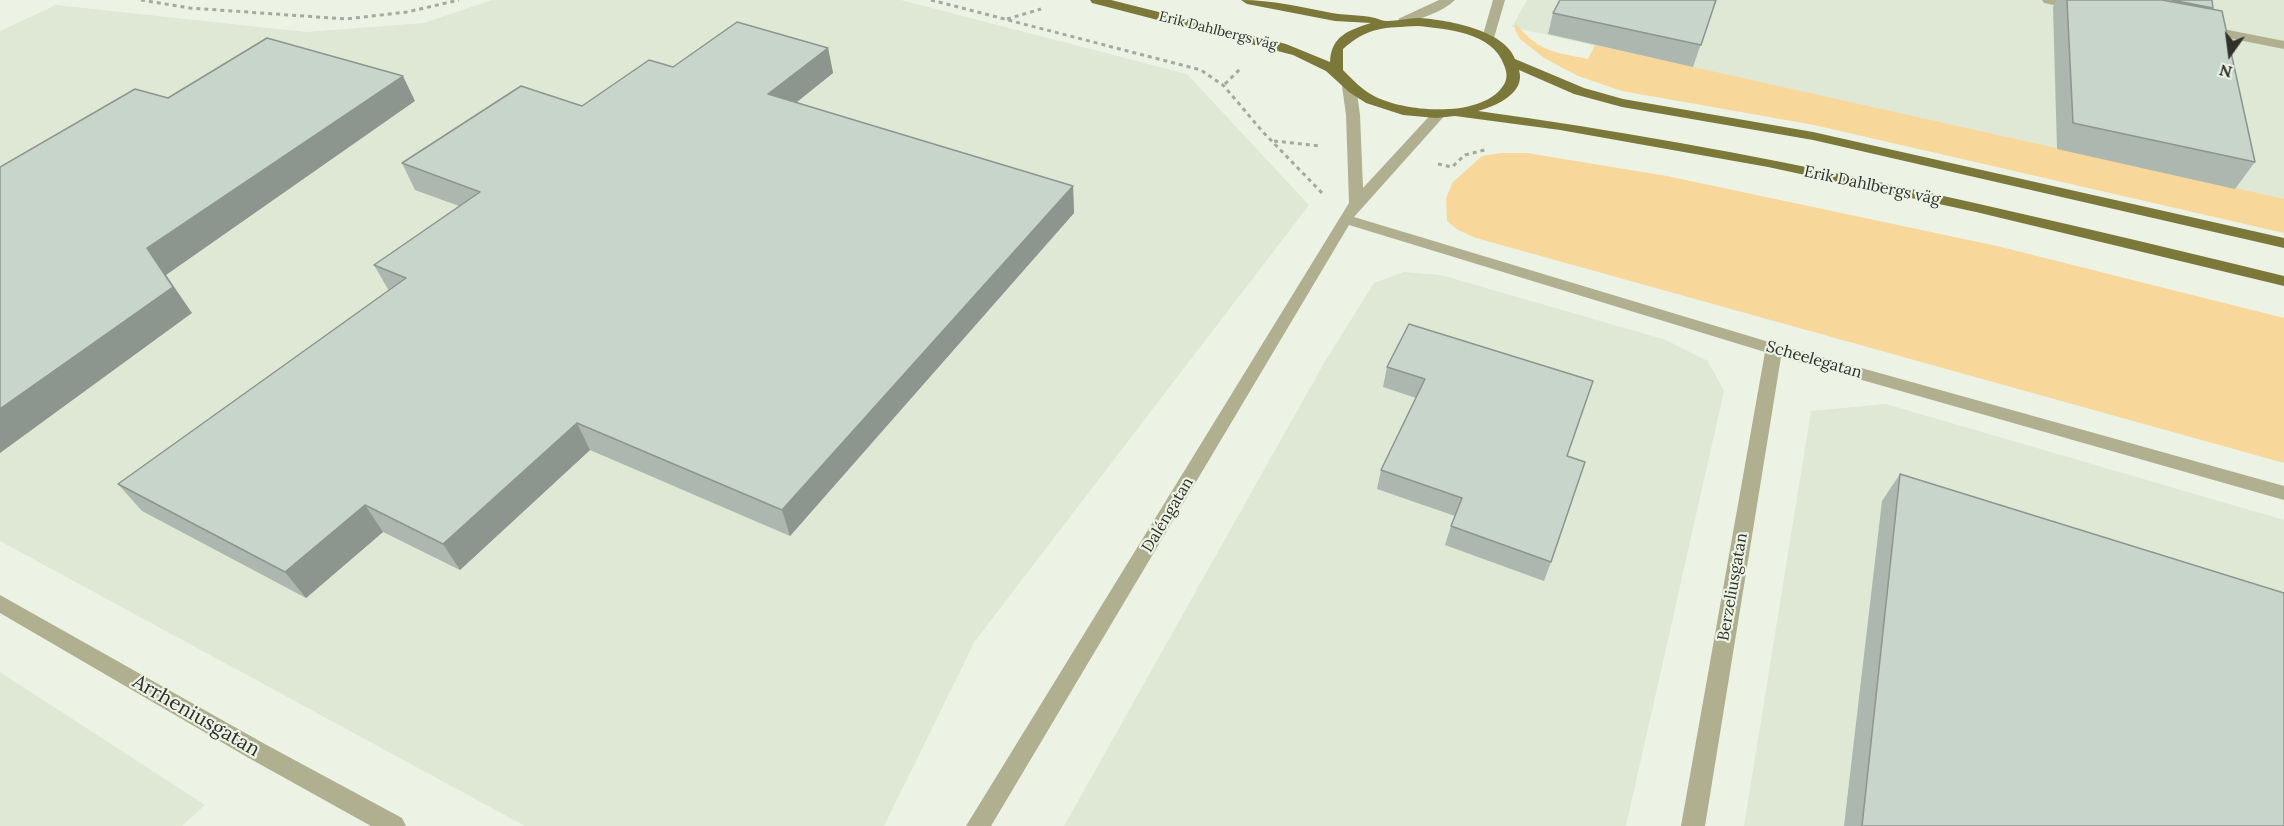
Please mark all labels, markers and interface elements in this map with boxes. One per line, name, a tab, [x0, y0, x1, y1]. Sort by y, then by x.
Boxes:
street label: Erik Dahlbergs väg	[1157, 8, 1279, 54]
north arrow	[2200, 24, 2260, 84]
text: N	[2217, 60, 2234, 83]
street label: Erik Dahlbergs väg	[1802, 162, 1942, 210]
street label: Scheelegatan	[1764, 337, 1864, 383]
street label: Daléngatan	[1138, 474, 1198, 556]
street label: Berzeliusgatan	[1714, 532, 1752, 642]
street label: Arrheniusgatan	[128, 670, 264, 762]

